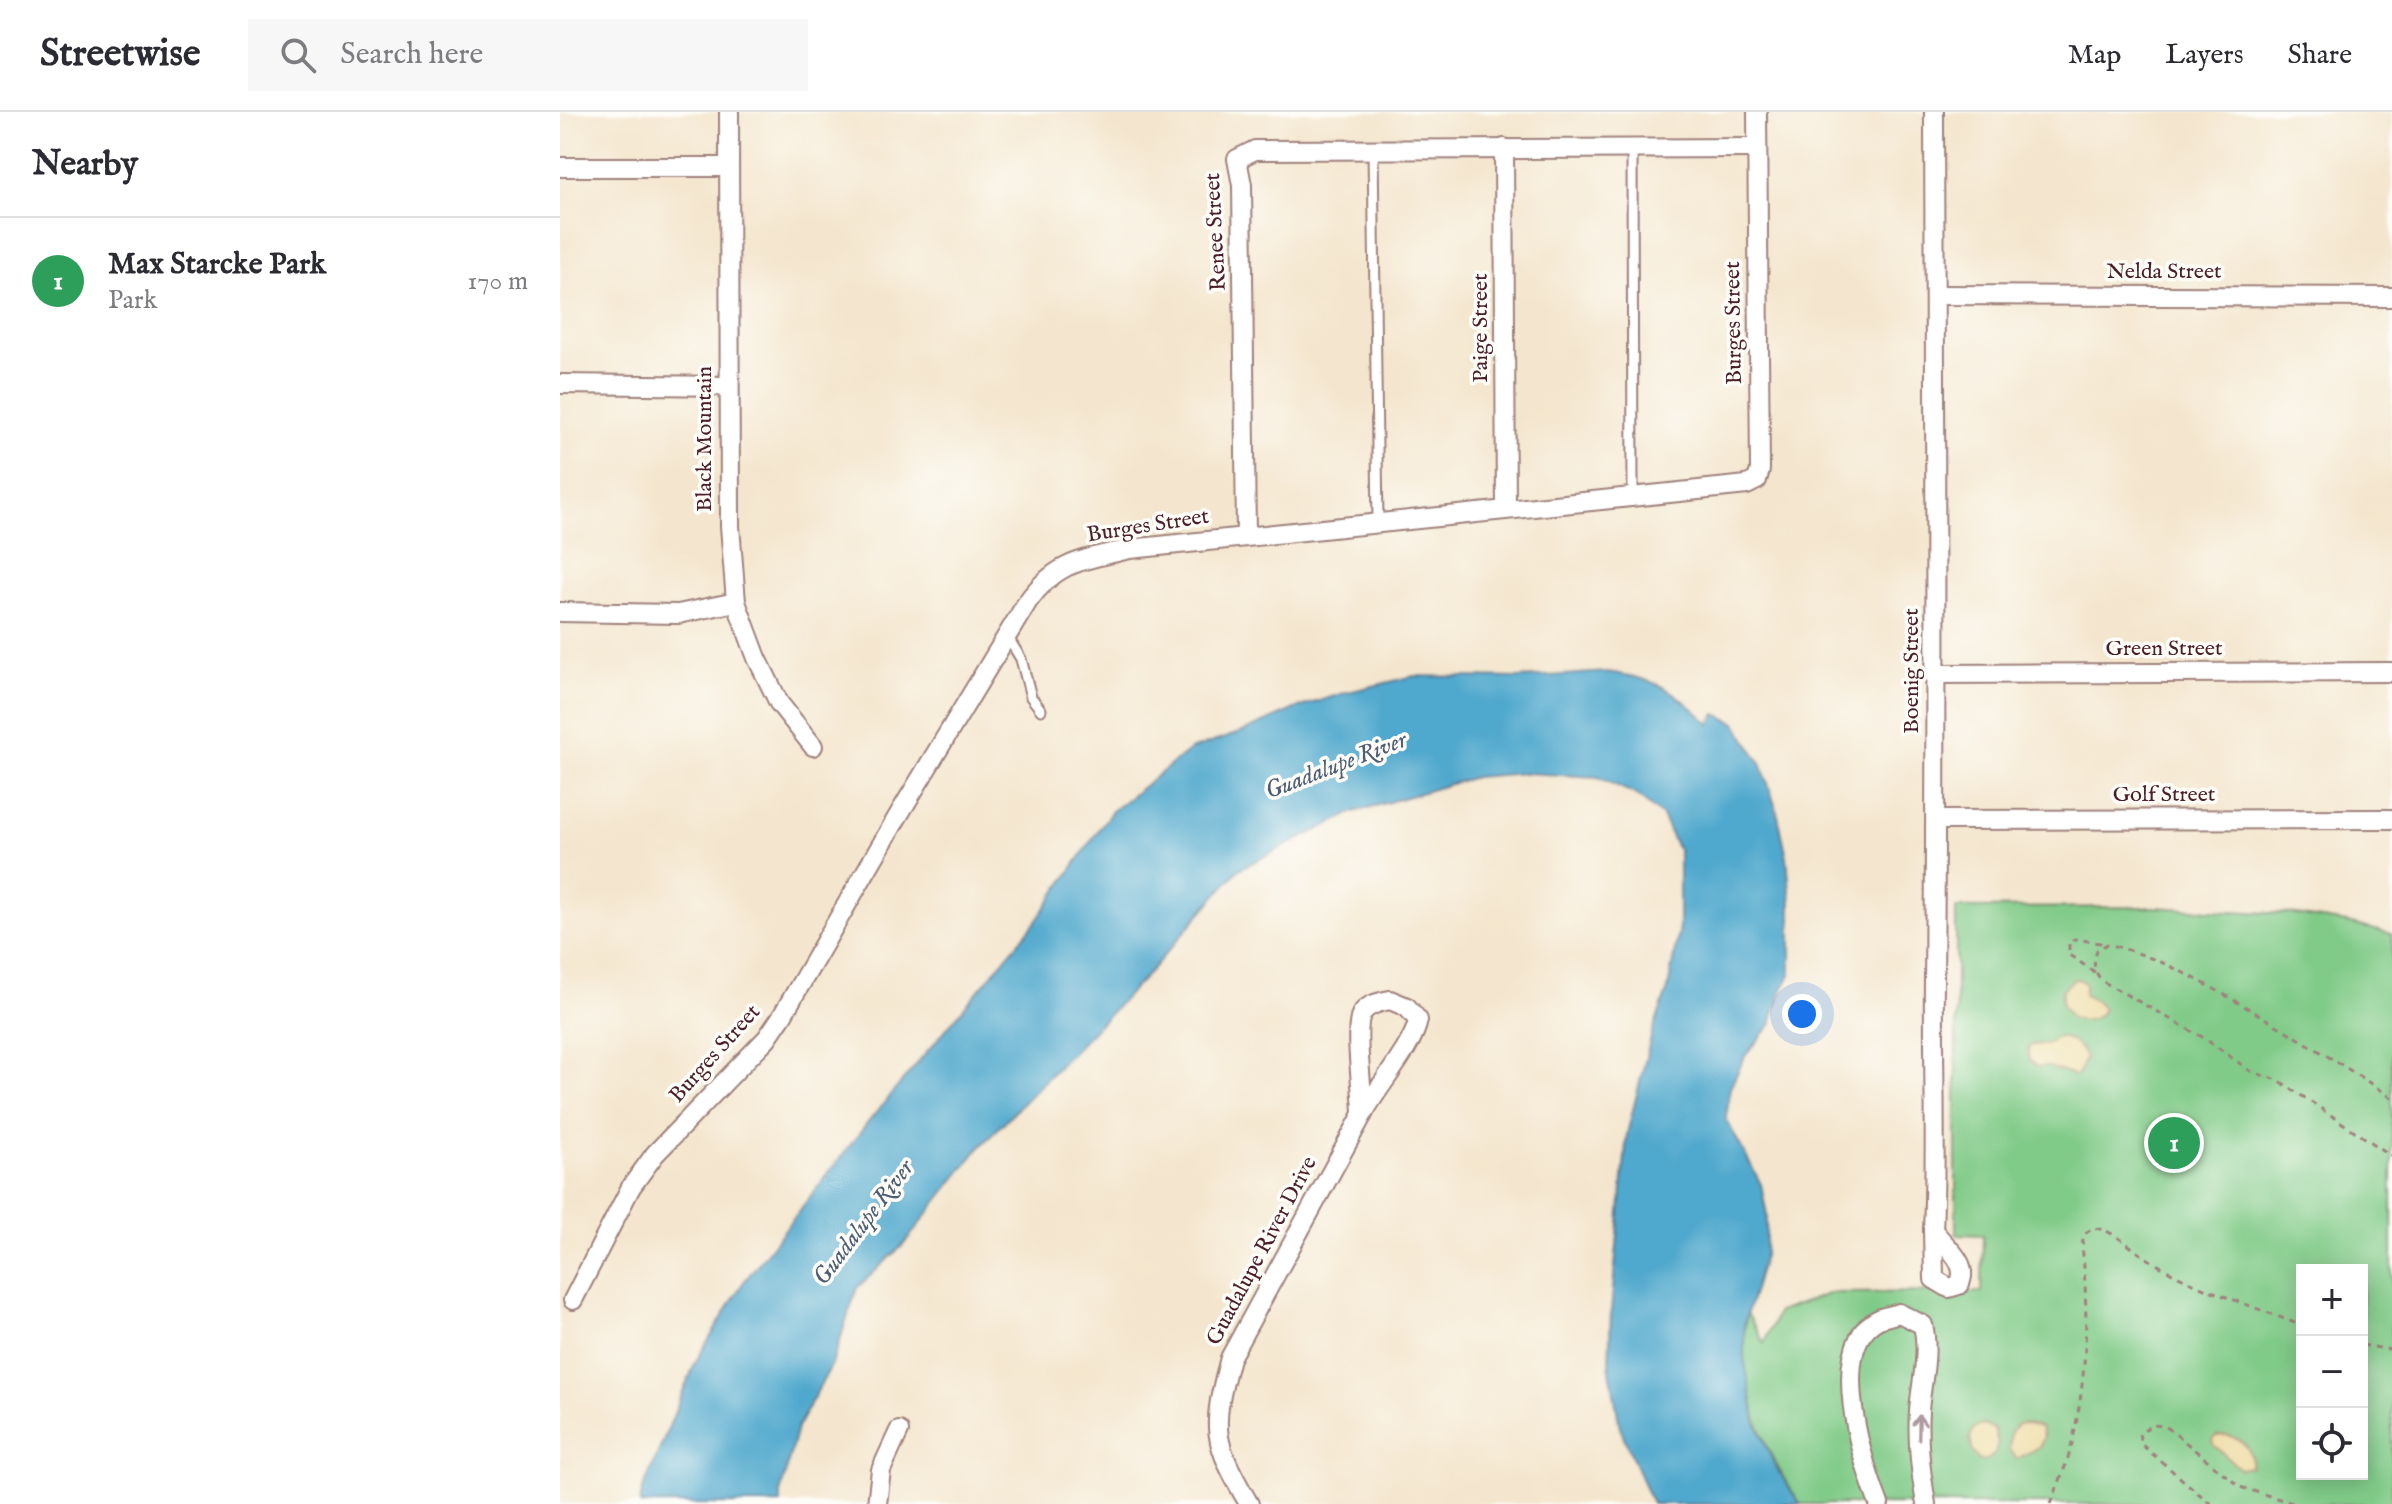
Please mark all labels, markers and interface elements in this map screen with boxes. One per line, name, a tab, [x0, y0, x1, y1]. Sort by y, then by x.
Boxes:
search box	[248, 19, 808, 91]
text: Streetwise	[40, 31, 200, 79]
icon: search	[276, 33, 320, 77]
text: Search here	[340, 36, 483, 74]
text: Map	[2068, 38, 2121, 73]
text: Layers	[2165, 38, 2244, 73]
text: Share	[2288, 38, 2352, 73]
text: Nearby	[32, 143, 138, 186]
street label: Renee Street	[1199, 172, 1233, 292]
text: Max Starcke Park	[108, 246, 326, 284]
street label: Nelda Street	[2106, 258, 2222, 286]
street label: Burges Street	[1719, 261, 1749, 385]
text: 1	[53, 265, 63, 298]
text: 170 m	[468, 265, 528, 298]
street label: Paige Street	[1467, 273, 1495, 383]
text: Park	[108, 284, 157, 317]
street label: Black Mountain	[691, 366, 719, 512]
street label: Burges Street	[1085, 502, 1212, 549]
street label: Boenig Street	[1898, 608, 1926, 734]
street label: Green Street	[2106, 635, 2223, 663]
water label: Guadalupe River	[1261, 724, 1413, 807]
street label: Golf Street	[2113, 781, 2216, 809]
your location	[1782, 994, 1822, 1034]
street label: Burges Street	[663, 999, 767, 1109]
pin: 1	[2148, 1113, 2200, 1173]
street label: Guadalupe River Drive	[1200, 1152, 1324, 1350]
water label: Guadalupe River	[807, 1153, 922, 1292]
map controls	[2296, 1264, 2368, 1480]
button: +	[2296, 1264, 2368, 1336]
button: −	[2296, 1336, 2368, 1408]
button: locate	[2296, 1408, 2368, 1480]
one-way arrow	[1911, 1414, 1926, 1441]

